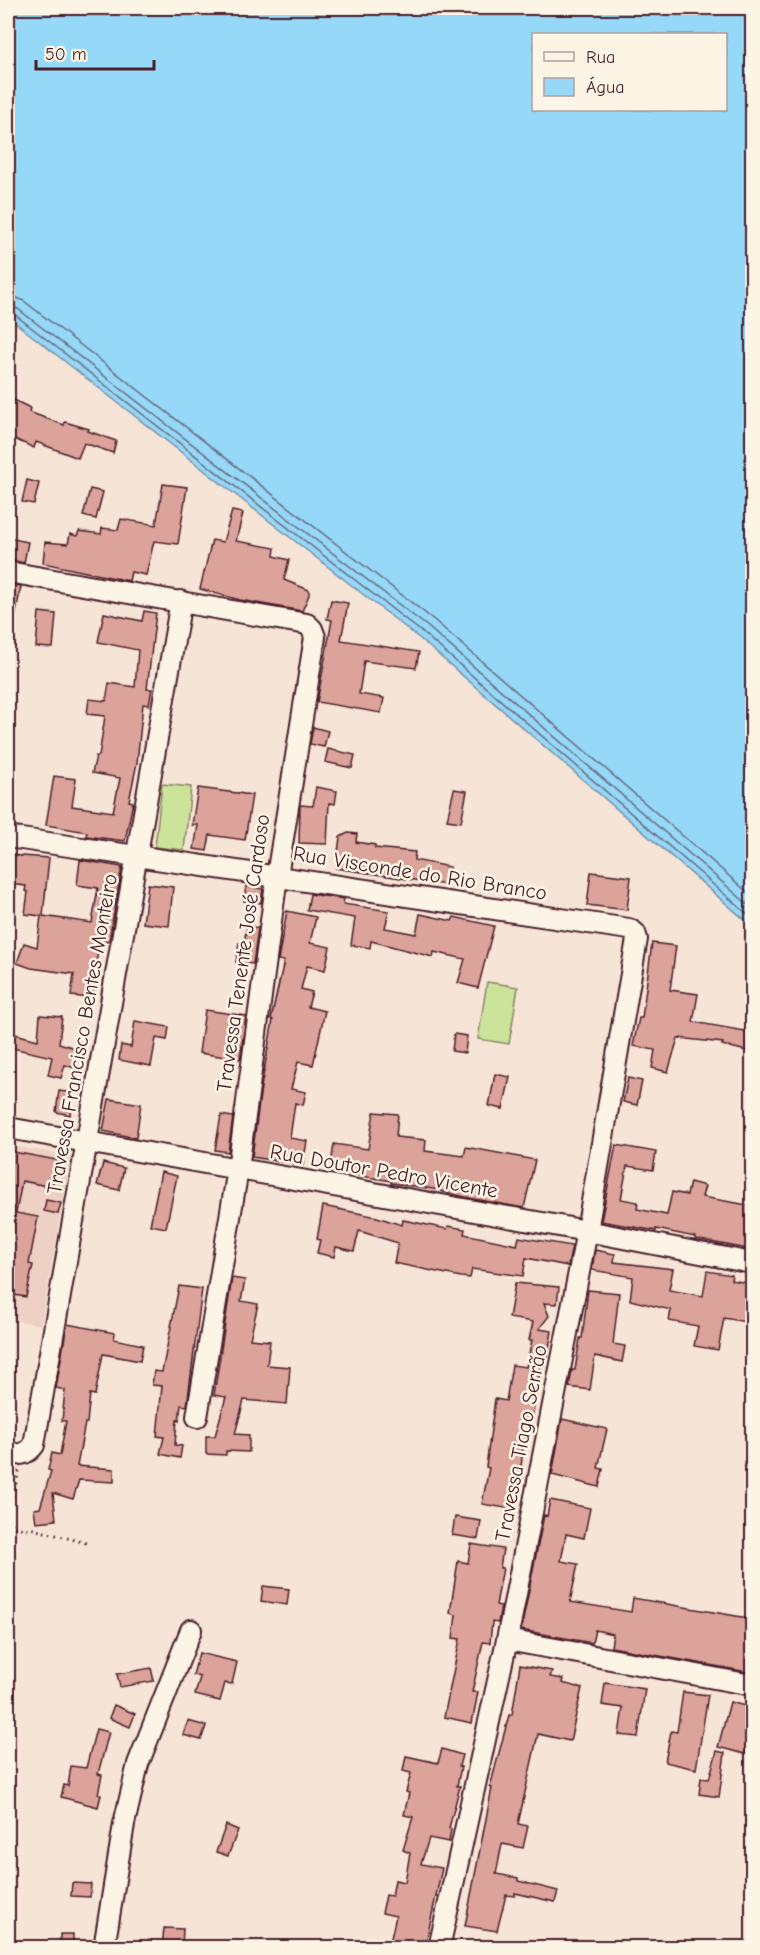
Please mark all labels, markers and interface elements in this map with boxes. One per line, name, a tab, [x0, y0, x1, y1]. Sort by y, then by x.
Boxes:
scale bar	[36, 33, 154, 71]
legend	[532, 33, 727, 111]
text: 50 m	[45, 44, 87, 65]
text: Rua	[586, 47, 615, 68]
text: Água	[586, 76, 624, 98]
street label: Travessa Tenente José Cardoso	[212, 812, 274, 1094]
street label: Rua Visconde do Rio Branco	[291, 841, 549, 905]
street label: Travessa Francisco Bentes Monteiro	[42, 872, 122, 1196]
street label: Rua Doutor Pedro Vicente	[268, 1139, 500, 1203]
street label: Travessa Tiago Serrão	[490, 1343, 552, 1543]

